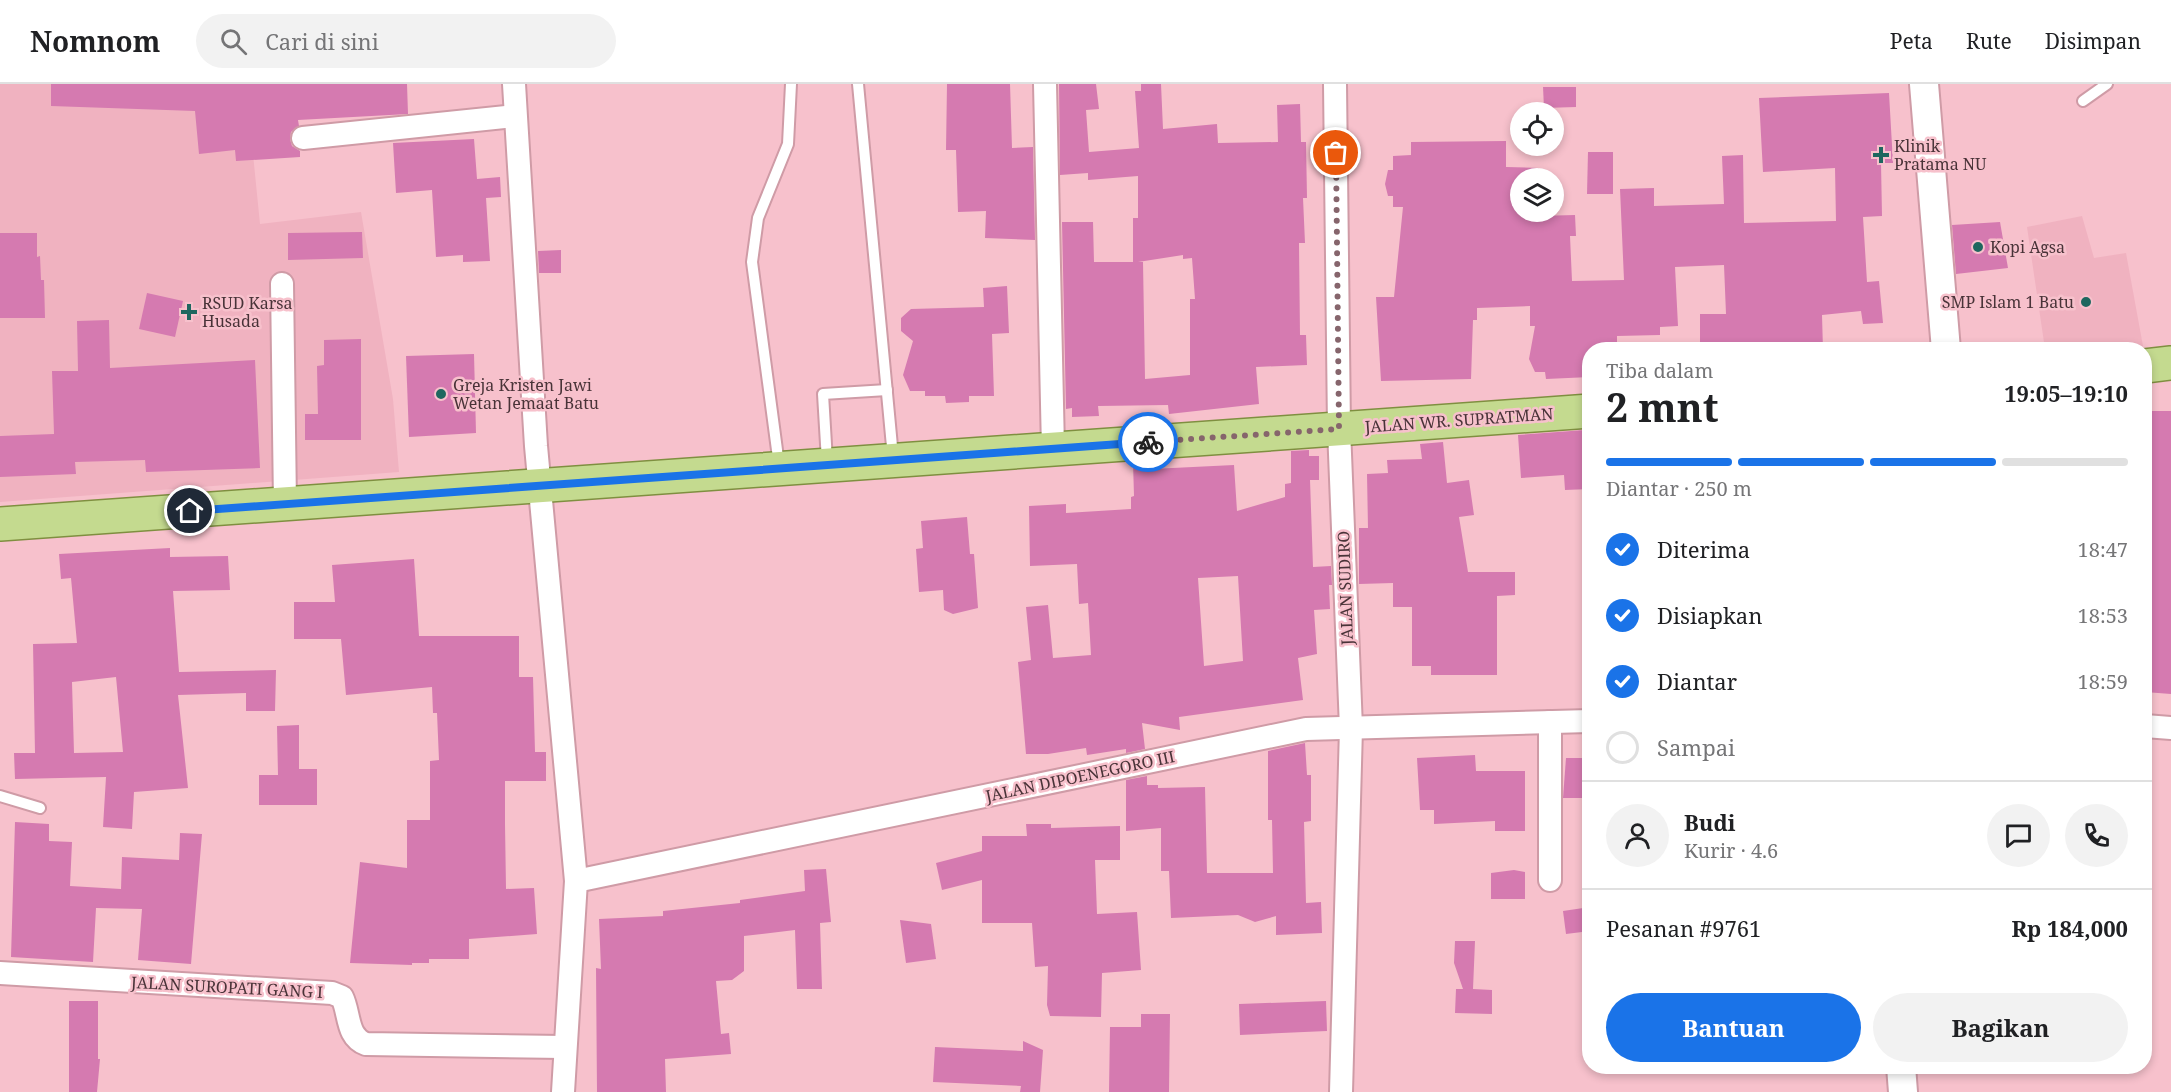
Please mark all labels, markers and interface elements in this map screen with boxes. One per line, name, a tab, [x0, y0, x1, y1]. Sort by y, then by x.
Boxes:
search box	[196, 14, 616, 68]
text: Nomnom	[30, 22, 160, 60]
icon: search	[217, 25, 250, 58]
text: Cari di sini	[265, 26, 379, 56]
text: Peta	[1890, 27, 1933, 55]
text: Rute	[1966, 27, 2012, 55]
text: Disimpan	[2045, 27, 2141, 55]
map controls	[1510, 102, 1564, 222]
button: locate	[1510, 102, 1564, 156]
pin	[1310, 127, 1361, 178]
place label: Klinik Pratama NU	[1894, 135, 1987, 175]
icon: bag	[1319, 136, 1352, 169]
marker: Klinik Pratama NU	[1872, 146, 1890, 164]
button: layers	[1510, 168, 1564, 222]
place label: Kopi Agsa	[1990, 236, 2065, 258]
marker: Kopi Agsa	[1971, 240, 1985, 254]
place label: SMP Islam 1 Batu	[1942, 291, 2074, 313]
place label: RSUD Karsa Husada	[202, 292, 292, 332]
marker: SMP Islam 1 Batu	[2079, 295, 2093, 309]
marker: RSUD Karsa Husada	[180, 303, 198, 321]
text: Tiba dalam	[1606, 357, 1713, 384]
place label: Greja Kristen Jawi Wetan Jemaat Batu	[453, 374, 599, 414]
text: 19:05–19:10	[2004, 378, 2128, 408]
text: 2 mnt	[1606, 380, 1718, 433]
marker: Greja Kristen Jawi Wetan Jemaat Batu	[434, 387, 448, 401]
street label: JALAN WR. SUPRATMAN	[1363, 402, 1554, 438]
courier	[1118, 412, 1178, 472]
icon: bike	[1132, 426, 1165, 459]
text: Diantar · 250 m	[1606, 475, 1752, 502]
pin	[164, 485, 215, 536]
icon: home	[173, 494, 206, 527]
street label: JALAN SUDIRO	[1332, 530, 1358, 647]
icon: check	[1606, 533, 1639, 566]
text: Diterima	[1657, 534, 1750, 564]
text: 18:47	[2078, 536, 2128, 563]
icon: check	[1606, 599, 1639, 632]
text: Disiapkan	[1657, 600, 1762, 630]
text: 18:53	[2078, 602, 2128, 629]
icon: check	[1606, 665, 1639, 698]
text: Diantar	[1657, 666, 1737, 696]
text: 18:59	[2078, 668, 2128, 695]
text: Sampai	[1657, 732, 1735, 762]
street label: JALAN DIPOENEGORO III	[982, 745, 1177, 807]
button: person	[1606, 804, 1669, 867]
button: chat	[1987, 804, 2050, 867]
button: phone	[2065, 804, 2128, 867]
text: Budi	[1684, 807, 1735, 837]
text: Kurir · 4.6	[1684, 837, 1778, 864]
text: Pesanan #9761	[1606, 913, 1761, 943]
text: Rp 184,000	[2011, 913, 2128, 943]
street label: JALAN SUROPATI GANG I	[129, 971, 324, 1003]
button: Bantuan	[1606, 993, 1861, 1062]
button: Bagikan	[1873, 993, 2128, 1062]

